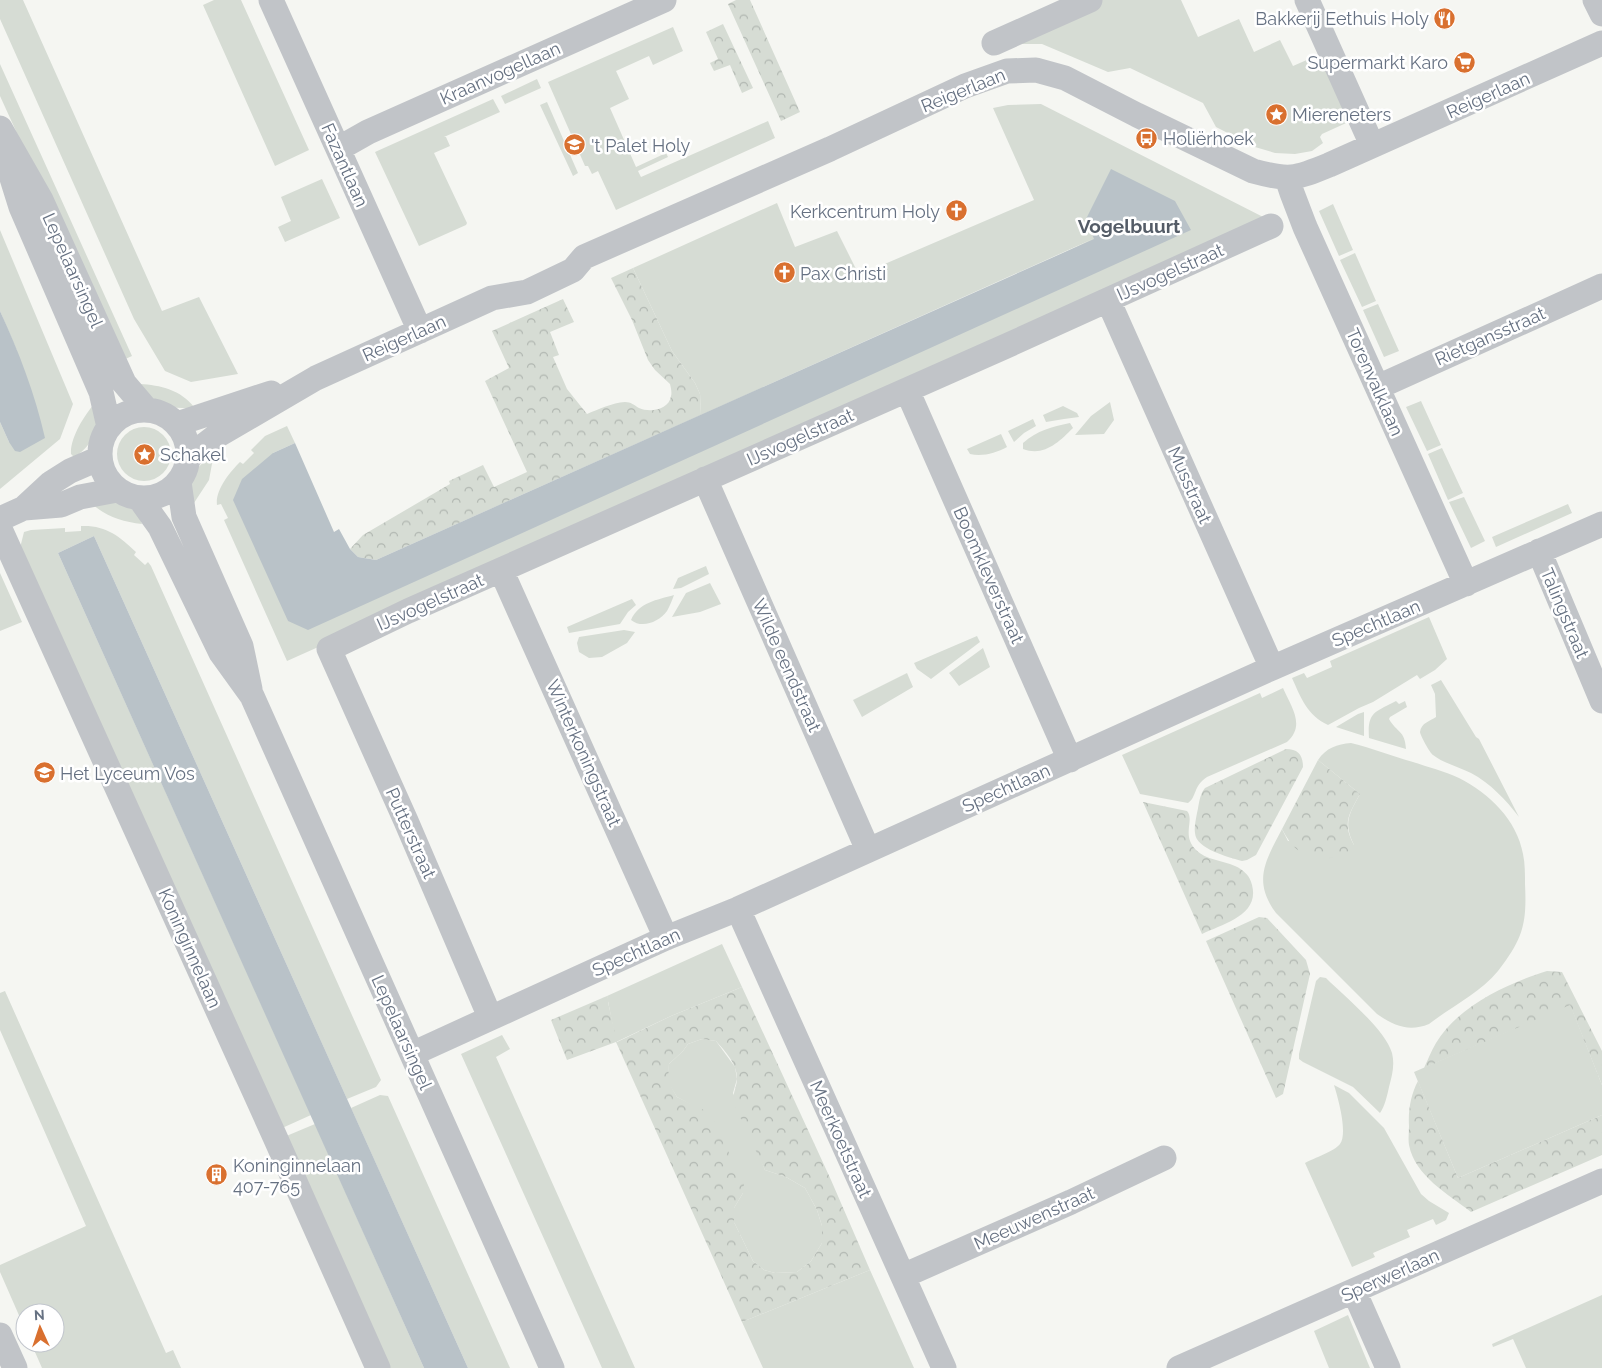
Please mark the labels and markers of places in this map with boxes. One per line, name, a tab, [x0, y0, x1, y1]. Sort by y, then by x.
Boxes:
restaurant icon: Bakkerij Eethuis Holy	[1433, 6, 1457, 30]
place label: Bakkerij Eethuis Holy	[1255, 8, 1429, 29]
supermarket icon: Supermarkt Karo	[1452, 50, 1476, 74]
place label: Supermarkt Karo	[1307, 52, 1448, 73]
place icon: Miereneters	[1264, 102, 1288, 126]
place label: Miereneters	[1292, 104, 1392, 125]
bus stop icon: Holiërhoek	[1135, 126, 1159, 150]
place label: Holiërhoek	[1163, 128, 1254, 149]
school or university icon: 't Palet Holy	[563, 133, 587, 157]
place label: 't Palet Holy	[591, 135, 691, 156]
church icon: Kerkcentrum Holy	[944, 199, 968, 223]
place label: Kerkcentrum Holy	[790, 201, 940, 222]
church icon: Pax Christi	[772, 261, 796, 285]
place label: Pax Christi	[800, 263, 886, 284]
place icon: Schakel	[132, 442, 156, 466]
place label: Schakel	[160, 444, 226, 465]
school or university icon: Het Lyceum Vos	[32, 761, 56, 785]
place label: Het Lyceum Vos	[60, 763, 195, 784]
place label: Koninginnelaan 407-765	[233, 1155, 361, 1197]
building icon: Koninginnelaan 407-765	[205, 1163, 229, 1187]

